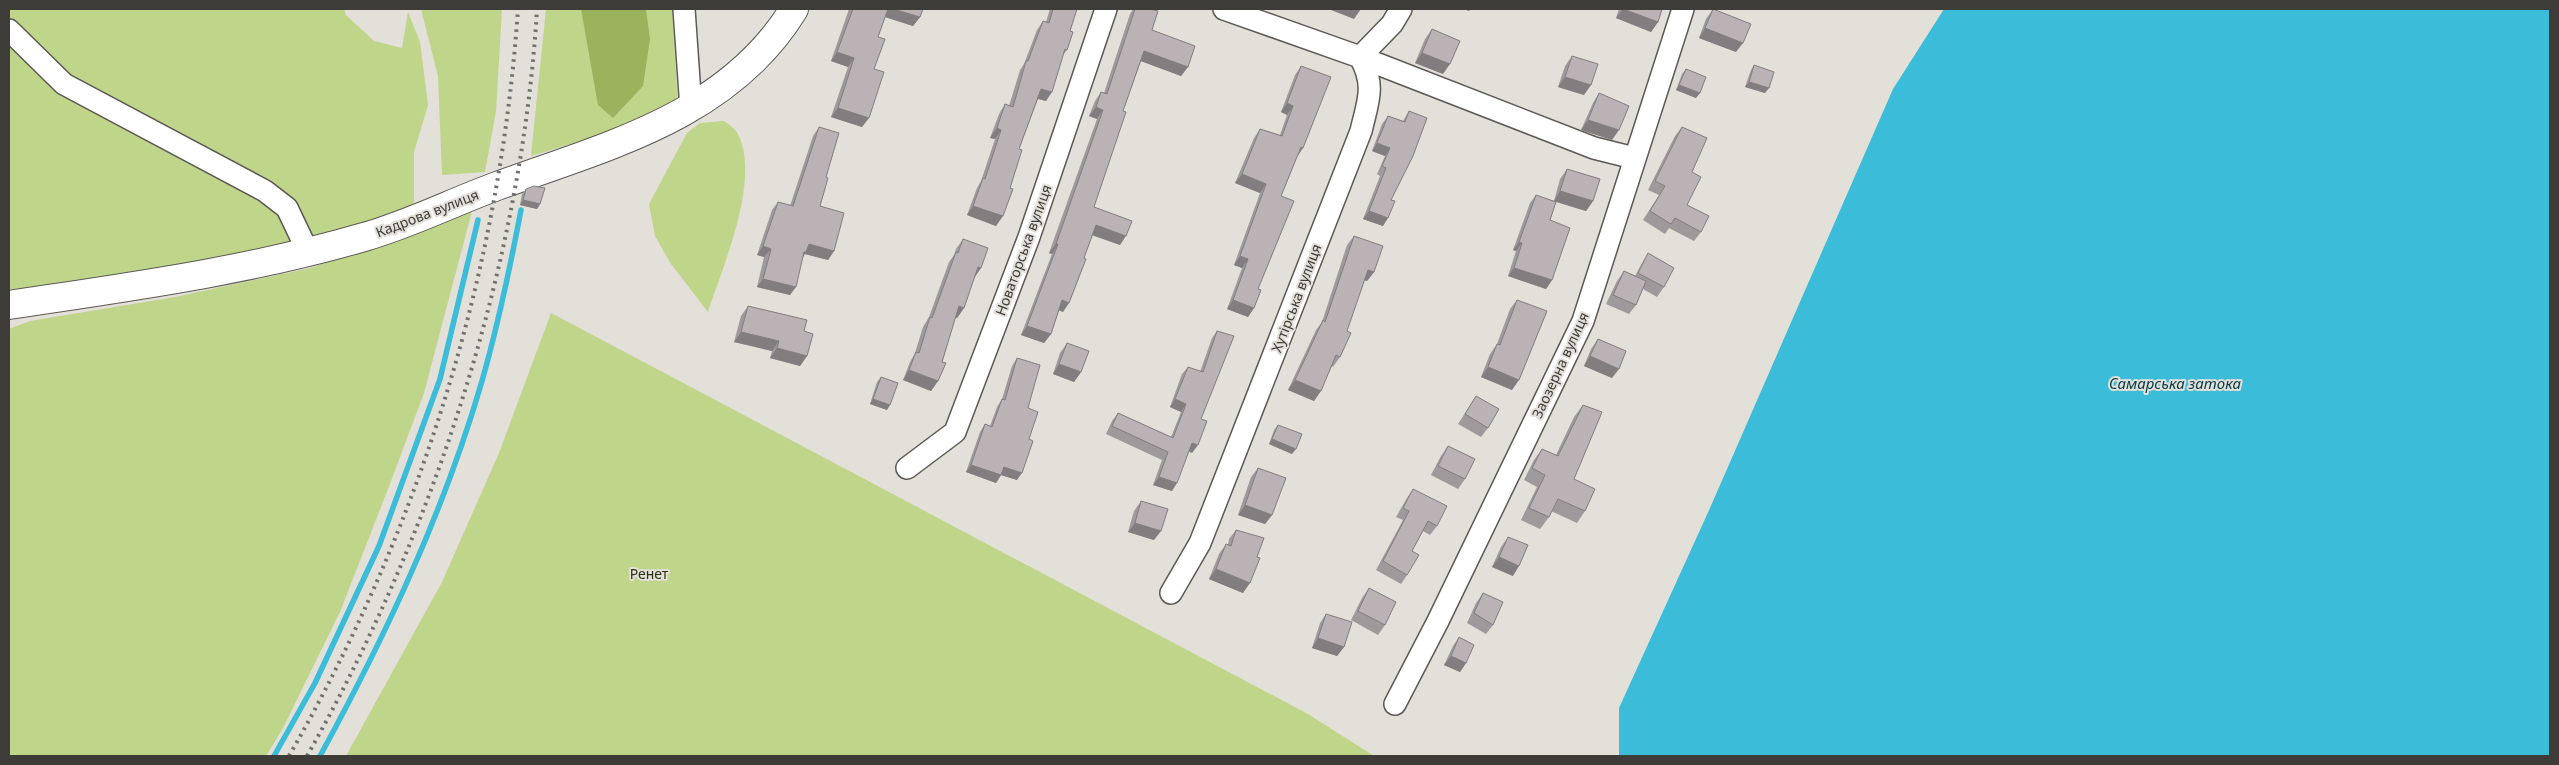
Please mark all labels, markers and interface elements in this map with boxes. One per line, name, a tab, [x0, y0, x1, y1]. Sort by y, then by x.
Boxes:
street label: Новаторська вулиця	[990, 182, 1056, 318]
street label: Кадрова вулиця	[373, 185, 481, 241]
street label: Хутірська вулиця	[1267, 241, 1325, 355]
street label: Заозерна вулиця	[1527, 309, 1593, 421]
water label: Самарська затока	[2109, 373, 2241, 393]
park label: Ренет	[630, 564, 669, 583]

